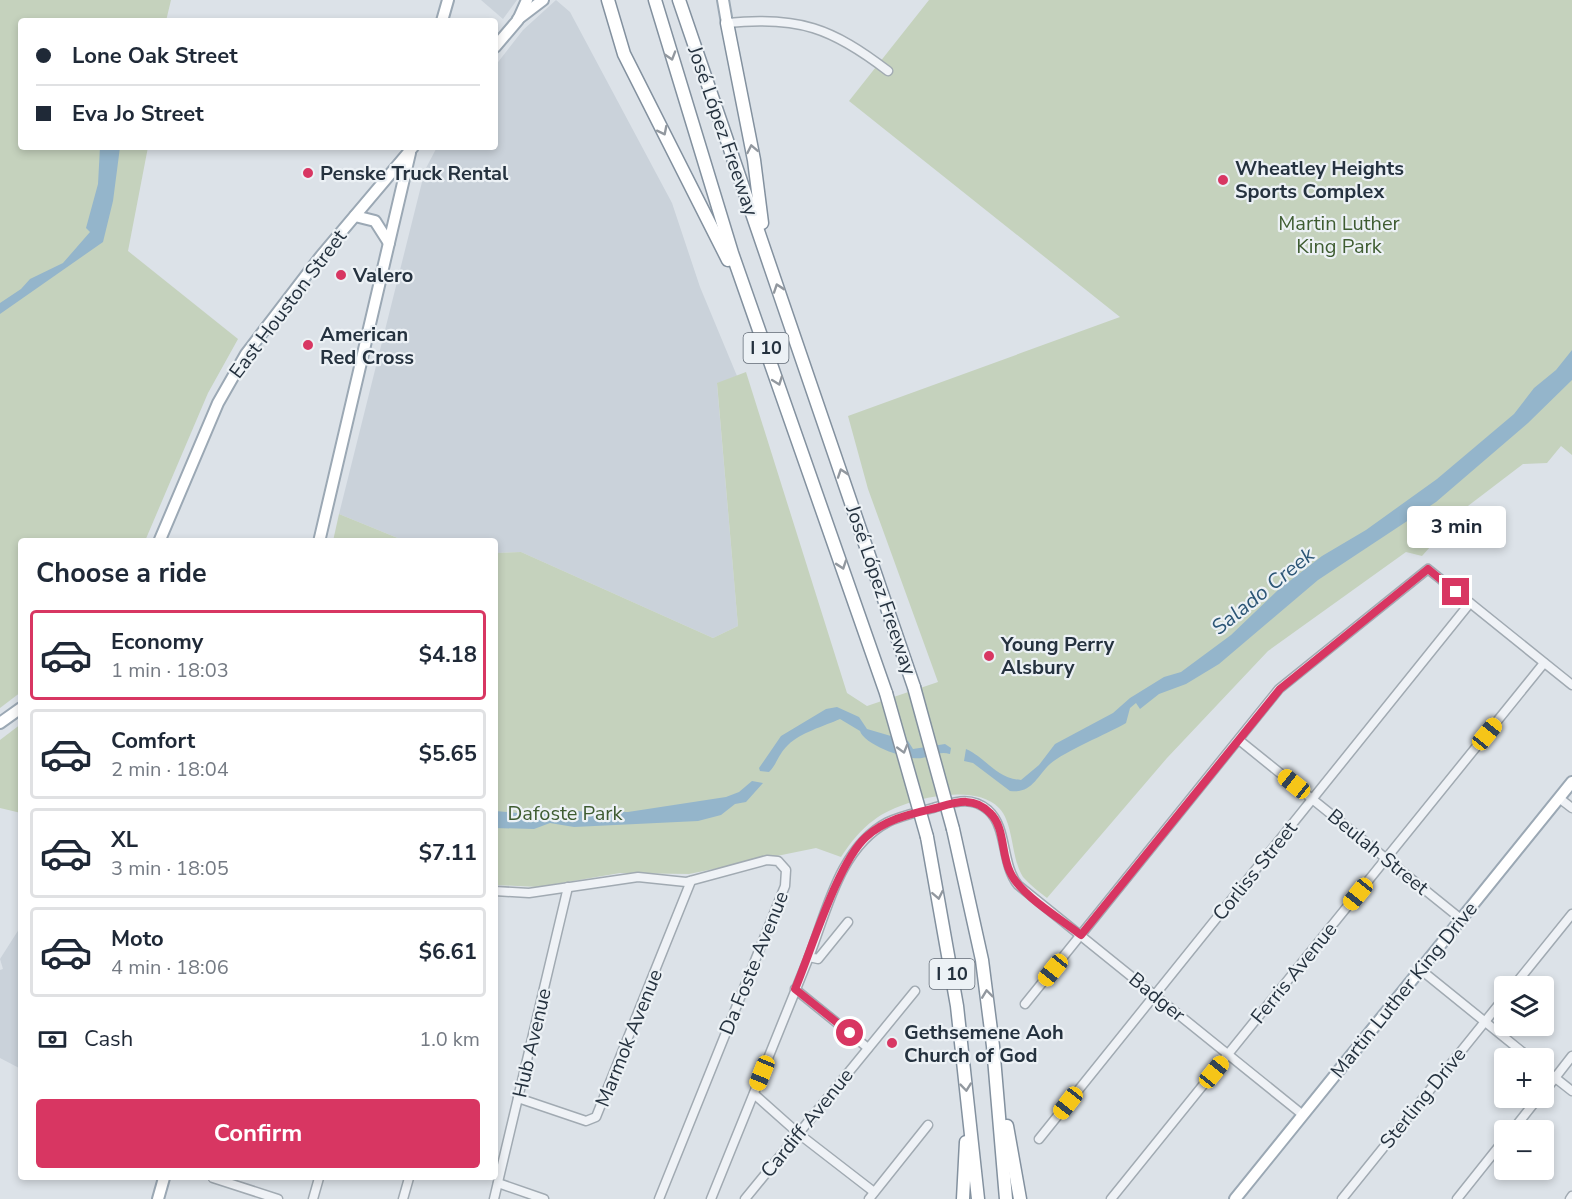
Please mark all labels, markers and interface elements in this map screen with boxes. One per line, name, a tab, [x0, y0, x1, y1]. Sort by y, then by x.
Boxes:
text: Lone Oak Street	[72, 41, 238, 71]
street label: José López Freeway	[681, 42, 765, 220]
one-way arrow	[664, 50, 676, 61]
text: Eva Jo Street	[72, 99, 204, 129]
one-way arrow	[655, 125, 667, 136]
one-way arrow	[746, 144, 759, 154]
place label: Wheatley Heights Sports Complex	[1235, 155, 1404, 205]
place label: Penske Truck Rental	[320, 160, 509, 187]
marker: Penske Truck Rental	[301, 166, 315, 180]
marker: Wheatley Heights Sports Complex	[1216, 173, 1230, 187]
park label: Martin Luther King Park	[1278, 210, 1400, 260]
street label: East Houston Street	[223, 223, 354, 384]
place label: Valero	[352, 262, 413, 289]
marker: Valero	[334, 268, 348, 282]
one-way arrow	[773, 283, 786, 294]
place label: American Red Cross	[320, 321, 414, 371]
road number: I 10	[744, 333, 789, 363]
marker: American Red Cross	[301, 338, 315, 352]
one-way arrow	[770, 375, 783, 386]
one-way arrow	[836, 468, 849, 479]
street label: José López Freeway	[839, 501, 923, 679]
callout: 3 min	[1406, 505, 1506, 547]
text: 3 min	[1431, 513, 1482, 540]
water label: Salado Creek	[1206, 540, 1321, 641]
text: Choose a ride	[36, 555, 207, 592]
one-way arrow	[835, 559, 848, 570]
route end	[1442, 578, 1469, 605]
text: Economy	[111, 627, 203, 657]
icon: car	[39, 628, 93, 682]
place label: Young Perry Alsbury	[1000, 631, 1115, 681]
text: $4.18	[419, 640, 477, 670]
marker: Young Perry Alsbury	[982, 649, 996, 663]
text: 1 min · 18:03	[111, 657, 229, 684]
car	[1469, 714, 1505, 754]
text: Comfort	[111, 726, 195, 756]
icon: car	[39, 727, 93, 781]
text: $5.65	[419, 739, 477, 769]
one-way arrow	[896, 744, 908, 754]
text: 2 min · 18:04	[111, 756, 229, 783]
car	[1274, 766, 1314, 802]
park label: Dafoste Park	[507, 800, 624, 827]
street label: Beulah Street	[1322, 803, 1435, 902]
street label: Corliss Street	[1207, 815, 1304, 926]
text: XL	[111, 825, 138, 855]
icon: car	[39, 826, 93, 880]
text: $7.11	[419, 838, 477, 868]
text: 3 min · 18:05	[111, 855, 229, 882]
car	[1340, 874, 1376, 914]
street label: Da Foste Avenue	[713, 887, 795, 1039]
one-way arrow	[931, 889, 944, 899]
street label: Martin Luther King Drive	[1324, 896, 1484, 1084]
street label: Ferris Avenue	[1245, 917, 1343, 1029]
text: Moto	[111, 924, 164, 954]
icon: car	[39, 925, 93, 979]
text: $6.61	[419, 937, 477, 967]
car	[1035, 950, 1071, 990]
text: 4 min · 18:06	[111, 954, 229, 981]
road number: I 10	[930, 959, 974, 989]
street label: Marmok Avenue	[589, 965, 669, 1111]
street label: Badger	[1123, 966, 1191, 1028]
map controls	[1494, 976, 1554, 1180]
button: layers	[1494, 976, 1554, 1036]
street label: Hub Avenue	[506, 986, 558, 1100]
one-way arrow	[981, 990, 993, 999]
route start	[836, 1019, 863, 1046]
place label: Gethsemene Aoh Church of God	[904, 1019, 1064, 1069]
icon: cash	[36, 1023, 69, 1056]
text: Cash	[84, 1024, 133, 1054]
text: 1.0 km	[419, 1026, 480, 1053]
marker: Gethsemene Aoh Church of God	[885, 1036, 899, 1050]
street label: Sterling Drive	[1374, 1042, 1472, 1154]
button: +	[1494, 1048, 1554, 1108]
car	[1196, 1052, 1232, 1092]
car	[747, 1053, 777, 1093]
street label: Cardiff Avenue	[755, 1063, 859, 1183]
one-way arrow	[959, 1083, 972, 1092]
car	[1050, 1083, 1086, 1123]
button: Confirm	[36, 1099, 480, 1168]
button: −	[1494, 1120, 1554, 1180]

